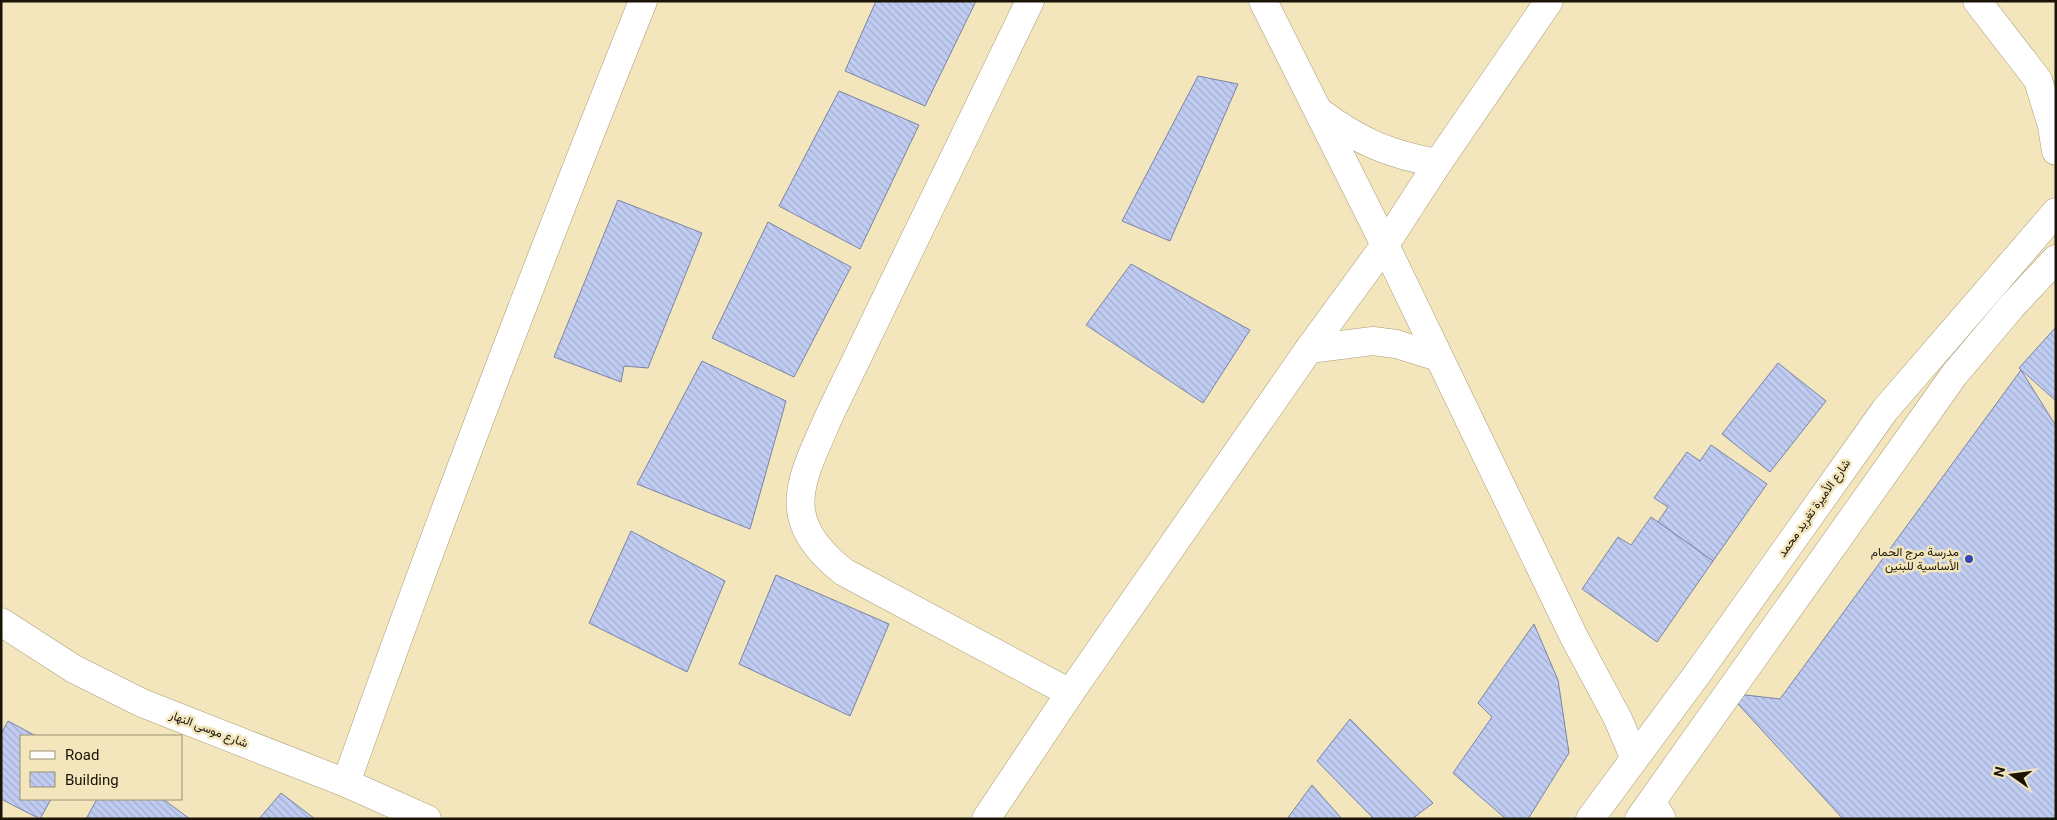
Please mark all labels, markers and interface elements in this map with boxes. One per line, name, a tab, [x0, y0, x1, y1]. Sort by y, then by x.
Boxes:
street label: شارع الأميرة تغريد محمد	[1775, 456, 1855, 561]
place label: مدرسة مرج الحمام الأساسية للبنين	[1871, 545, 1959, 574]
marker: مدرسة مرج الحمام الأساسية للبنين	[1963, 553, 1975, 565]
street label: شارع موسى النهار	[166, 707, 250, 752]
legend	[20, 735, 182, 800]
text: Road	[65, 746, 99, 764]
north arrow	[1987, 750, 2037, 800]
text: N	[1990, 765, 2008, 779]
text: Building	[65, 771, 119, 789]

